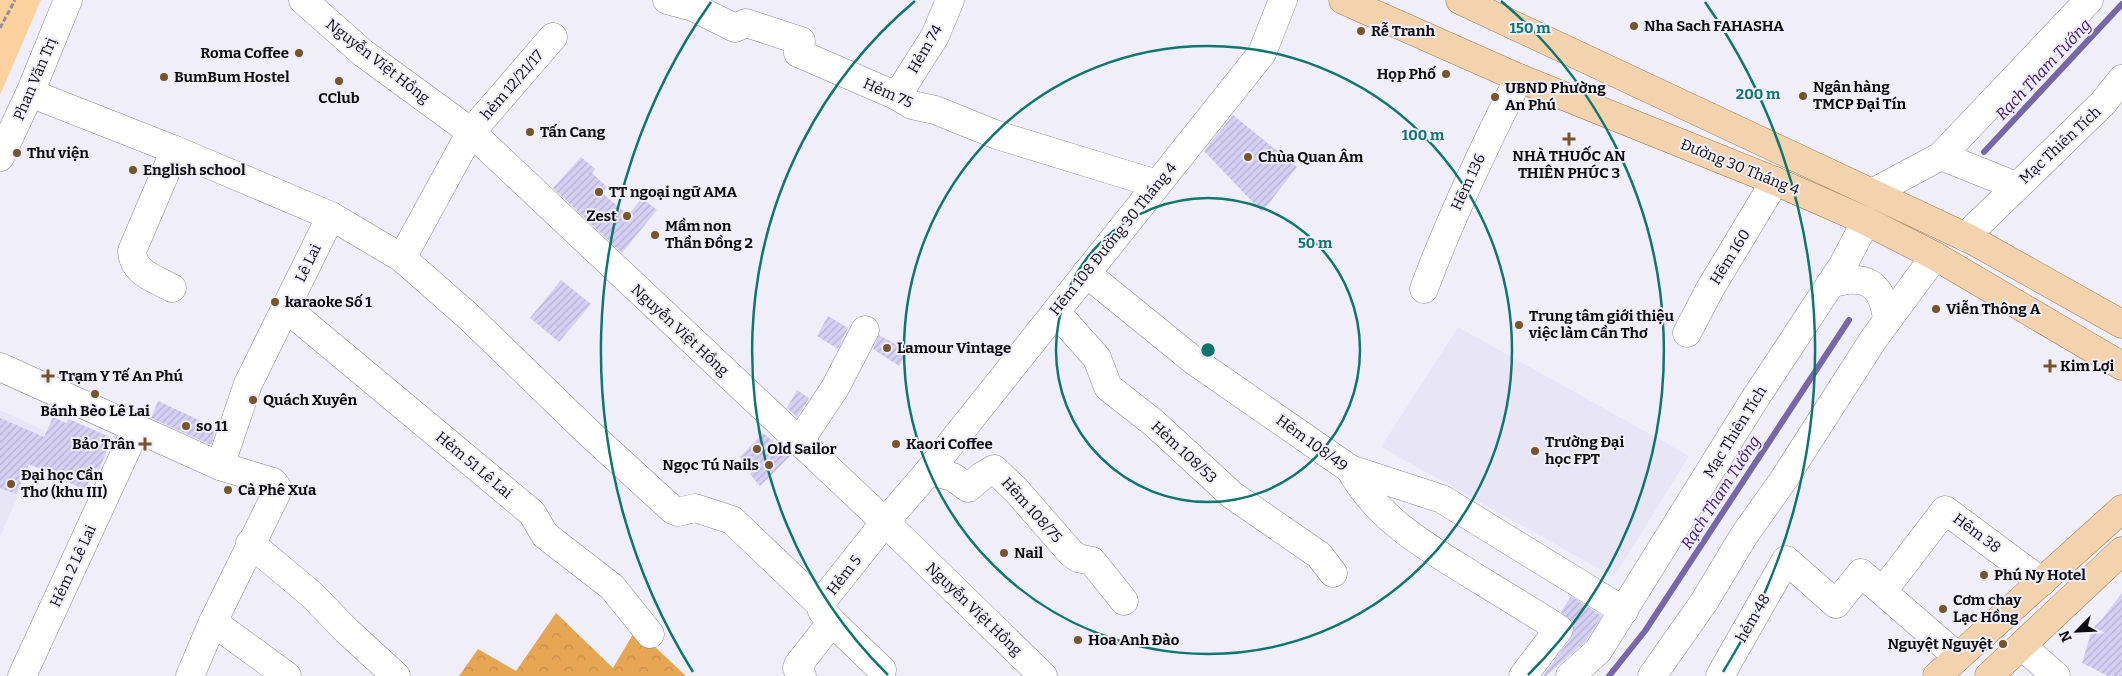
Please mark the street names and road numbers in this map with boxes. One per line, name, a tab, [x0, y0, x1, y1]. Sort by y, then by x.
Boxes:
street label: Nguyễn Việt Hồng	[323, 15, 433, 107]
street label: Hẻm 74	[904, 21, 946, 77]
street label: Phan Văn Trị	[10, 35, 61, 123]
street label: hẻm 12/21/17	[477, 46, 547, 123]
street label: Hẻm 75	[860, 74, 916, 112]
street label: Mạc Thiên Tích	[2016, 102, 2105, 187]
street label: Đường 30 Tháng 4	[1678, 135, 1802, 199]
street label: Hẽm 136	[1447, 151, 1489, 213]
street label: Hẽm 108 Đường 30 Tháng 4	[1046, 159, 1180, 319]
street label: Hẽm 160	[1706, 226, 1754, 288]
street label: Lê Lai	[291, 241, 325, 285]
street label: Nguyễn Việt Hồng	[628, 280, 732, 380]
street label: Mạc Thiên Tích	[1700, 382, 1771, 481]
street label: Hẽm 108/49	[1273, 411, 1351, 475]
street label: Hẻm 108/53	[1148, 417, 1220, 487]
street label: Hẻm 51 Lê Lai	[432, 428, 516, 503]
street label: Hẽm 108/75	[998, 474, 1066, 546]
street label: Hẽm 38	[1950, 509, 2004, 557]
street label: Hẻm 2 Lê Lai	[46, 522, 100, 610]
street label: Hẻm 5	[823, 552, 865, 598]
street label: Nguyễn Việt Hồng	[922, 559, 1026, 659]
street label: hẻm 48	[1732, 591, 1774, 645]

